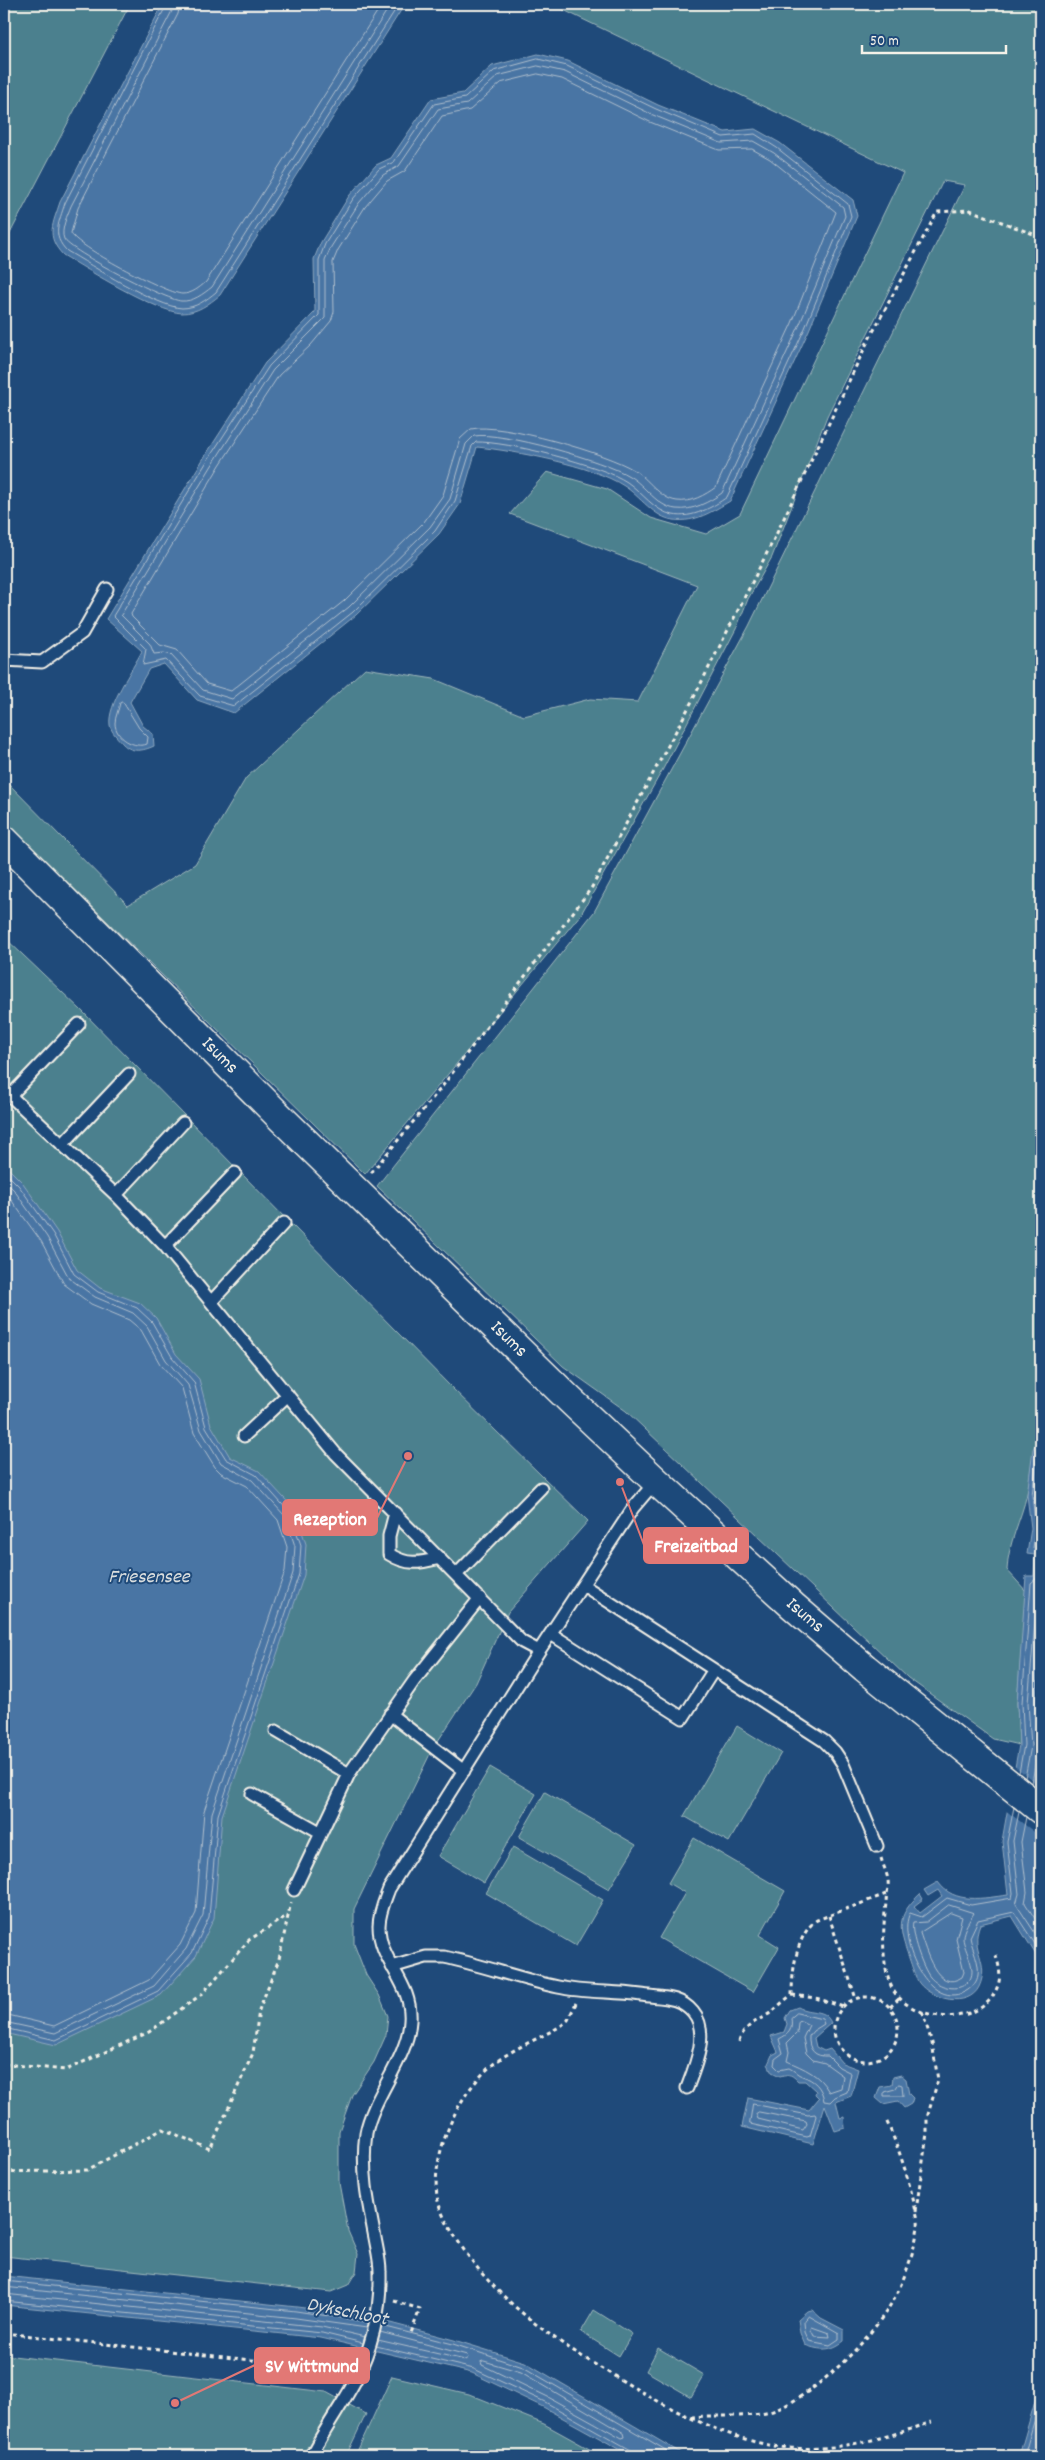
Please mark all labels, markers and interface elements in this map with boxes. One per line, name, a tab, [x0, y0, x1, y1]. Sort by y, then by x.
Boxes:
scale bar	[862, 22, 1006, 54]
text: 50 m	[870, 31, 899, 53]
street label: Isums	[194, 1031, 244, 1081]
street label: Isums	[483, 1315, 533, 1365]
callout: Rezeption	[283, 1500, 377, 1535]
text: Rezeption	[293, 1507, 367, 1535]
callout: Freizeitbad	[644, 1528, 748, 1563]
text: Freizeitbad	[654, 1534, 738, 1562]
water label: Friesensee	[108, 1564, 191, 1592]
street label: Isums	[779, 1592, 830, 1640]
water label: Dykschloot	[304, 2291, 392, 2335]
callout: SV Wittmund	[255, 2348, 369, 2383]
text: SV Wittmund	[265, 2354, 359, 2382]

